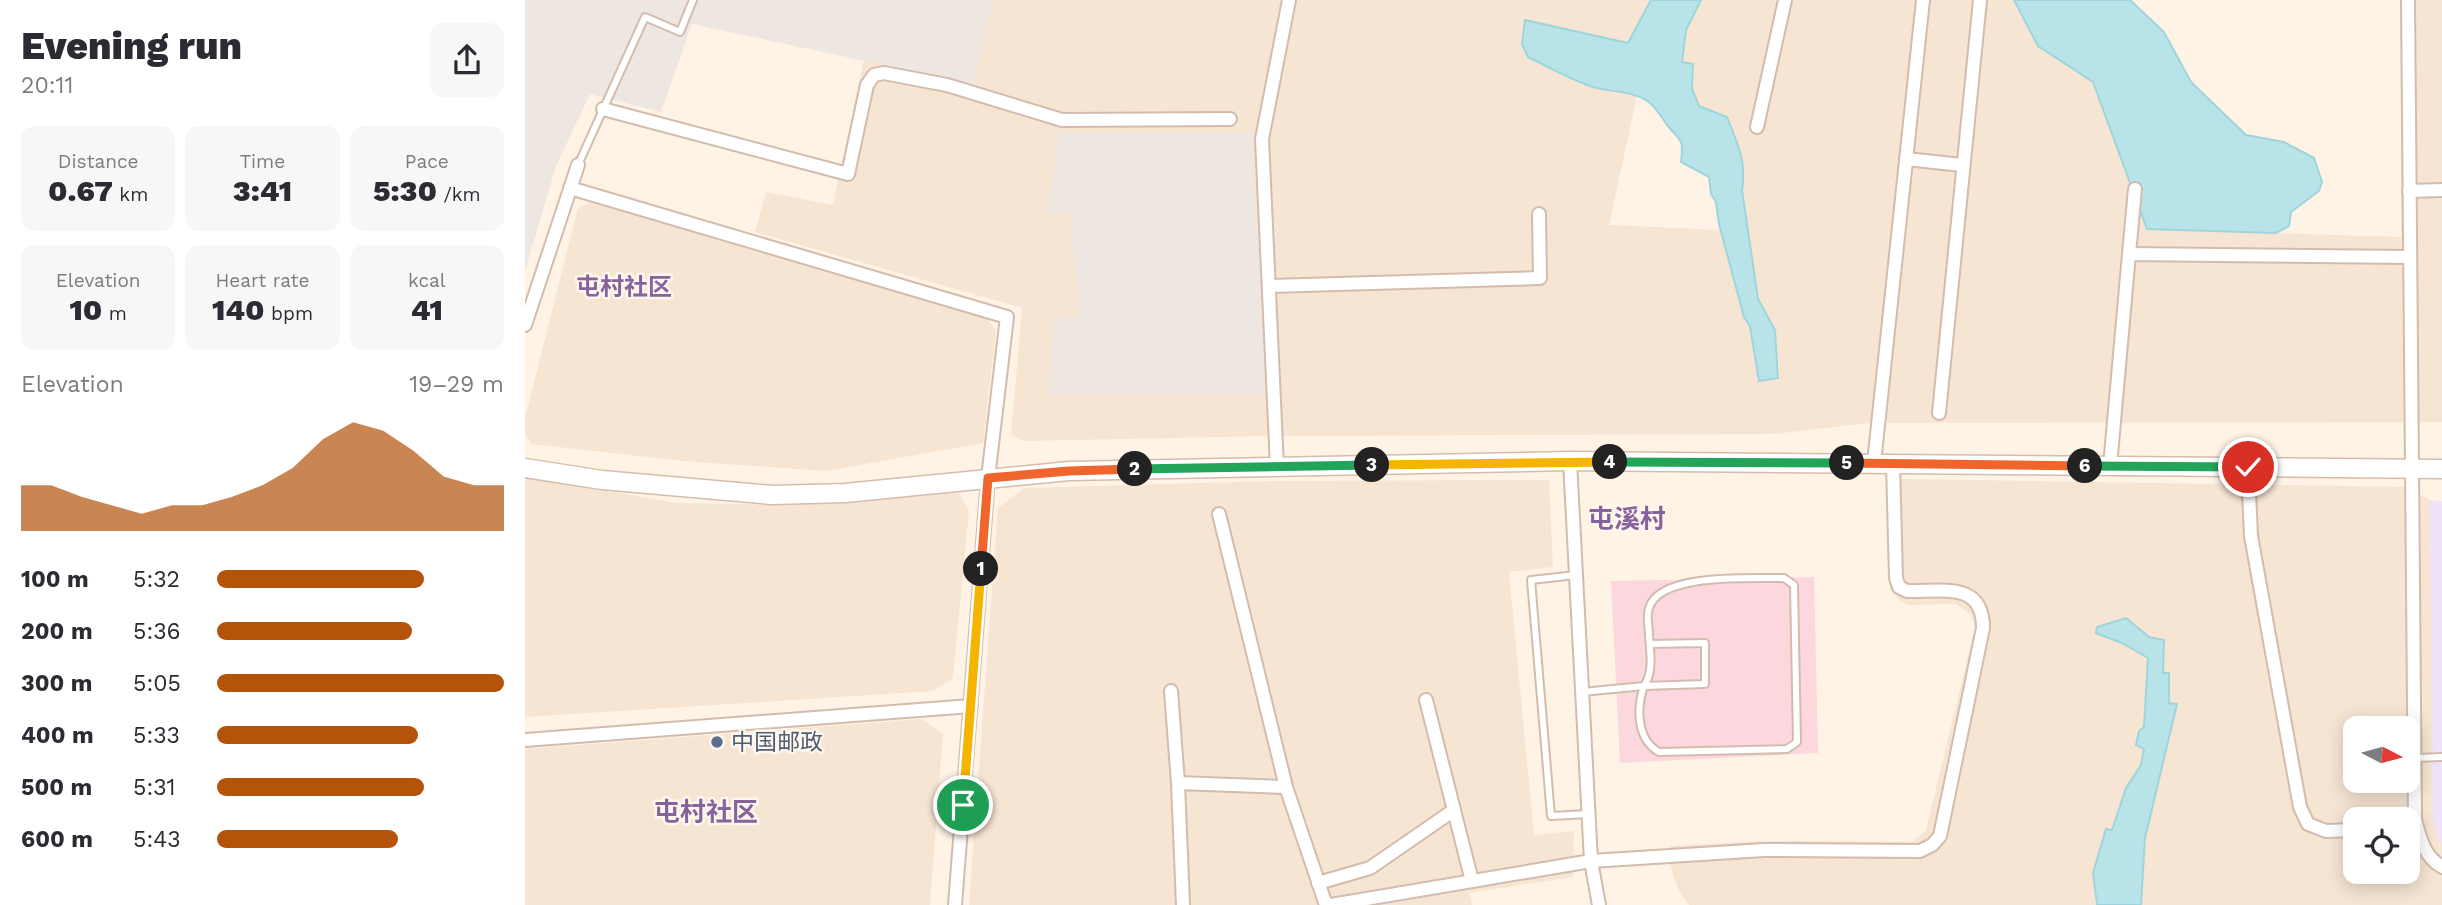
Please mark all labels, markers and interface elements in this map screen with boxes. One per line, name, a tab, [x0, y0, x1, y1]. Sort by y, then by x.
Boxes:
button: share	[430, 23, 504, 97]
text: Evening run	[21, 24, 242, 68]
text: 20:11	[21, 72, 73, 99]
text: Distance	[58, 150, 139, 173]
text: Time	[240, 150, 285, 173]
text: Pace	[405, 150, 449, 173]
text: 0.67	[48, 173, 113, 208]
text: 3:41	[233, 173, 292, 208]
text: 5:30	[373, 173, 437, 208]
text: km	[113, 183, 148, 206]
text: /km	[437, 183, 481, 206]
text: Elevation	[56, 269, 141, 292]
text: Heart rate	[216, 269, 309, 292]
text: kcal	[408, 269, 446, 292]
district label: 屯村社区	[576, 273, 672, 301]
text: 10	[69, 292, 102, 327]
text: 140	[212, 292, 265, 327]
text: 41	[411, 292, 443, 327]
text: m	[102, 302, 127, 325]
text: bpm	[265, 302, 313, 325]
text: Elevation	[21, 371, 124, 398]
text: 19–29 m	[409, 371, 504, 398]
pin	[2218, 437, 2278, 497]
pin: 4	[1593, 444, 1627, 480]
pin: 5	[1829, 446, 1865, 480]
pin: 3	[1355, 448, 1389, 482]
pin: 6	[2067, 448, 2103, 484]
icon: check	[2229, 448, 2267, 486]
text: 4	[1603, 450, 1616, 473]
text: 5	[1841, 451, 1852, 474]
pin: 2	[1117, 452, 1153, 486]
text: 3	[1366, 453, 1377, 476]
text: 6	[2079, 454, 2090, 477]
text: 2	[1129, 457, 1140, 480]
district label: 屯溪村	[1588, 504, 1666, 534]
pin: 1	[963, 552, 999, 586]
text: 1	[976, 557, 985, 580]
text: 100 m	[21, 566, 89, 593]
text: 5:32	[133, 566, 180, 593]
text: 200 m	[21, 618, 93, 645]
text: 5:36	[133, 618, 181, 645]
text: 300 m	[21, 670, 92, 697]
text: 5:05	[133, 670, 181, 697]
north arrow	[2343, 716, 2420, 793]
map controls	[2343, 716, 2420, 884]
text: 400 m	[21, 722, 94, 749]
text: 5:33	[133, 722, 180, 749]
place label: 中国邮政	[731, 729, 823, 756]
marker: 中国邮政	[709, 734, 725, 750]
text: 500 m	[21, 774, 92, 801]
text: 5:31	[133, 774, 176, 801]
pin	[933, 775, 993, 835]
icon: arrive	[944, 786, 982, 824]
district label: 屯村社区	[654, 797, 758, 827]
button: locate	[2343, 807, 2420, 884]
text: 600 m	[21, 826, 93, 853]
text: 5:43	[133, 826, 181, 853]

